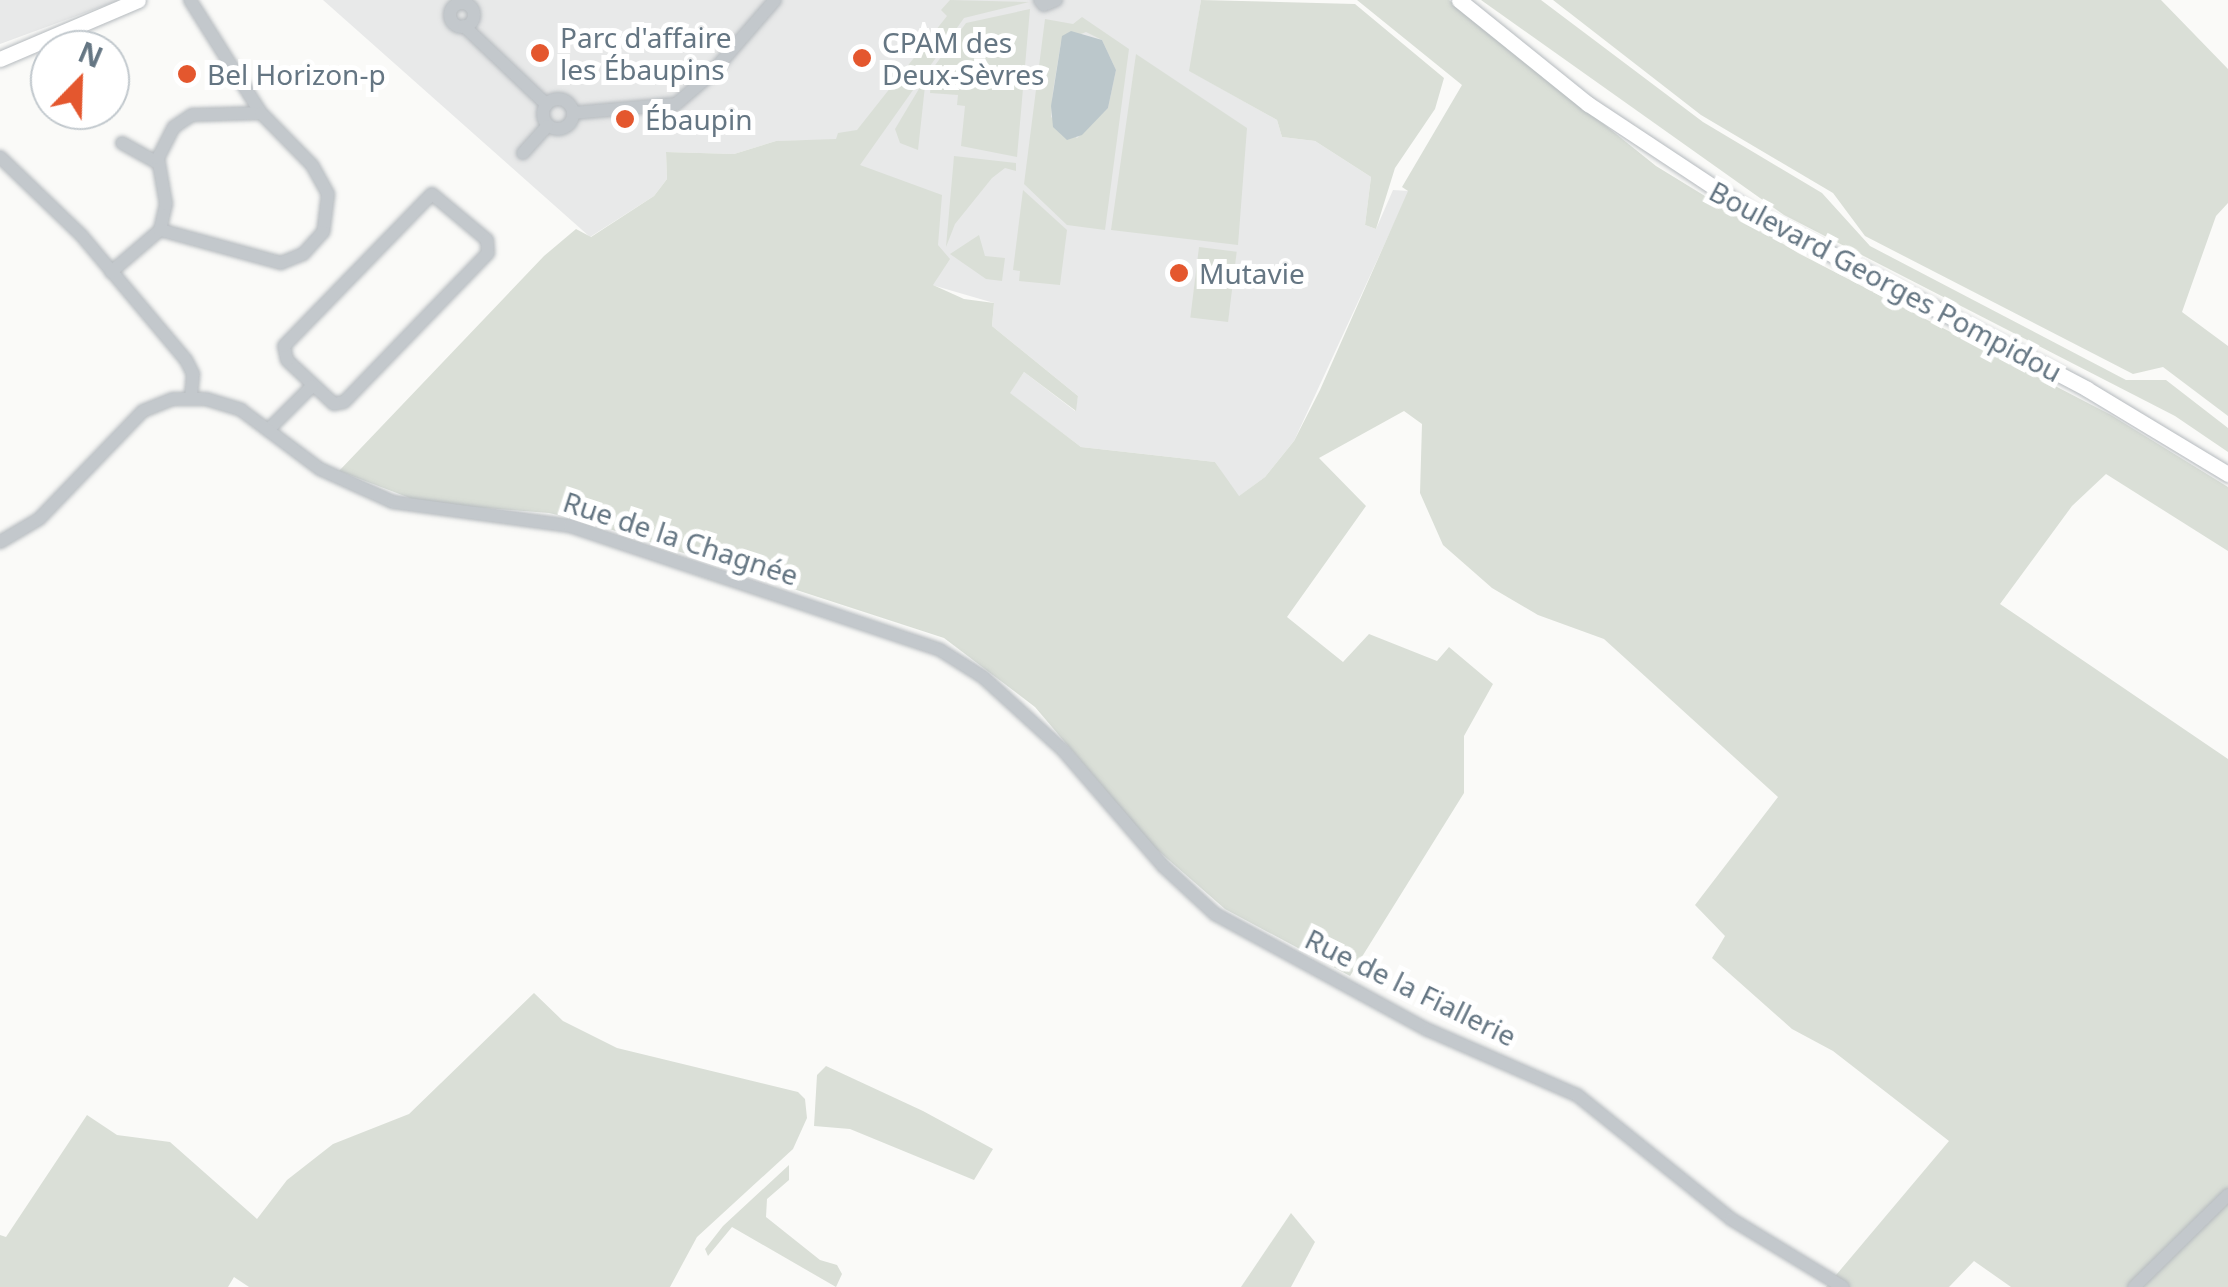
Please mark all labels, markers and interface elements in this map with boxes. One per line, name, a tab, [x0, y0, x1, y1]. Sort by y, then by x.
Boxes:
place label: Parc d'affaire les Ébaupins	[560, 20, 731, 86]
place label: CPAM des Deux-Sèvres	[882, 25, 1044, 91]
north arrow	[30, 30, 130, 130]
text: N	[73, 32, 109, 76]
marker: Parc d'affaire les Ébaupins	[529, 42, 551, 64]
marker: CPAM des Deux-Sèvres	[851, 47, 873, 69]
place label: Bel Horizon-p	[207, 57, 386, 91]
marker: Bel Horizon-p	[176, 63, 198, 85]
place label: Ébaupin	[645, 102, 753, 136]
marker: Ébaupin	[614, 108, 636, 130]
street label: Boulevard Georges Pompidou	[1704, 174, 2068, 388]
place label: Mutavie	[1199, 256, 1305, 290]
marker: Mutavie	[1168, 262, 1190, 284]
street label: Rue de la Chagnée	[559, 484, 803, 592]
street label: Rue de la Fiallerie	[1300, 921, 1522, 1053]

